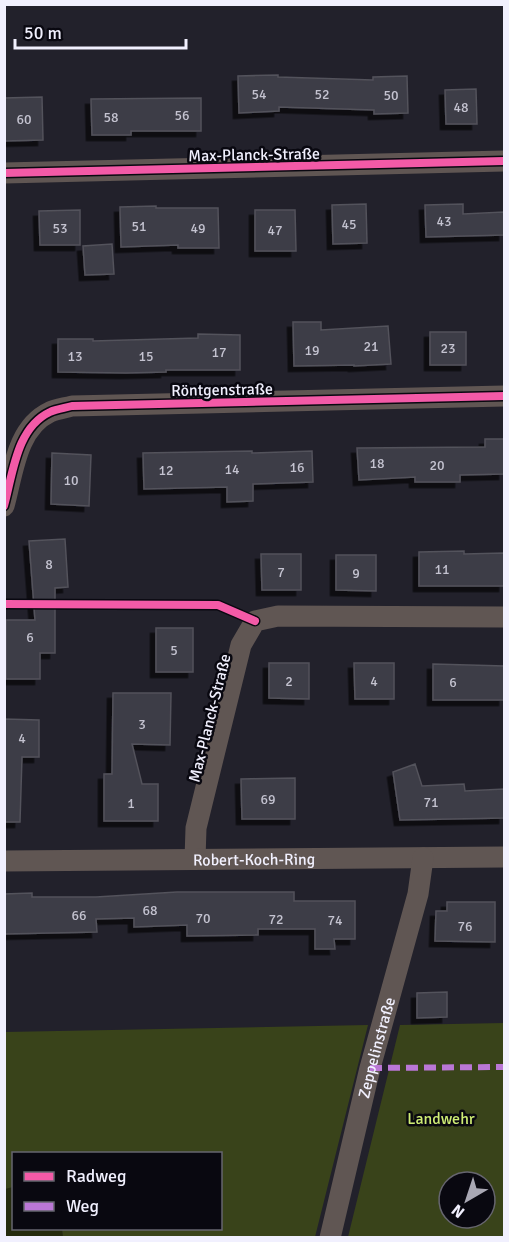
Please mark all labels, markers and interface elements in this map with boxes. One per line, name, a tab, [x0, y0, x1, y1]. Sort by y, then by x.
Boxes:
scale bar	[15, 12, 186, 50]
text: 50 m	[24, 22, 62, 44]
house number: 54	[251, 86, 267, 103]
house number: 52	[314, 86, 330, 103]
house number: 50	[383, 87, 399, 104]
house number: 48	[453, 99, 469, 116]
house number: 56	[174, 107, 190, 124]
house number: 58	[103, 109, 119, 126]
house number: 60	[16, 111, 32, 128]
street label: Max-Planck-Straße	[188, 144, 320, 166]
house number: 43	[436, 213, 452, 230]
house number: 45	[341, 216, 357, 233]
house number: 51	[131, 218, 147, 235]
house number: 53	[52, 220, 68, 237]
house number: 49	[190, 220, 206, 237]
house number: 47	[267, 222, 283, 239]
house number: 21	[363, 338, 379, 355]
house number: 23	[440, 340, 456, 357]
house number: 19	[304, 342, 320, 359]
house number: 17	[211, 344, 227, 361]
house number: 13	[67, 348, 83, 365]
house number: 15	[138, 348, 154, 365]
street label: Röntgenstraße	[171, 379, 273, 401]
house number: 18	[369, 455, 385, 472]
house number: 20	[429, 457, 445, 474]
house number: 16	[289, 459, 305, 476]
house number: 14	[224, 461, 240, 478]
house number: 12	[158, 462, 174, 479]
house number: 10	[63, 472, 79, 489]
house number: 8	[45, 556, 53, 573]
house number: 11	[434, 561, 450, 578]
house number: 7	[277, 564, 285, 581]
house number: 9	[352, 565, 360, 582]
house number: 6	[26, 629, 34, 646]
house number: 5	[170, 642, 178, 659]
street label: Max-Planck-Straße	[184, 652, 236, 785]
house number: 2	[285, 673, 293, 690]
house number: 4	[370, 673, 378, 690]
house number: 6	[449, 674, 457, 691]
house number: 3	[138, 716, 146, 733]
house number: 4	[18, 730, 26, 747]
house number: 69	[260, 791, 276, 808]
house number: 71	[423, 794, 439, 811]
house number: 1	[127, 795, 135, 812]
street label: Robert-Koch-Ring	[193, 850, 315, 870]
house number: 68	[142, 902, 158, 919]
house number: 66	[71, 907, 87, 924]
house number: 70	[195, 910, 211, 927]
house number: 72	[268, 911, 284, 928]
house number: 74	[327, 912, 343, 929]
house number: 76	[457, 918, 473, 935]
street label: Zeppelinstraße	[354, 995, 400, 1100]
park label: Landwehr	[407, 1109, 475, 1129]
legend	[12, 1152, 222, 1230]
text: Radweg	[66, 1165, 127, 1187]
north arrow	[437, 1170, 497, 1230]
text: Weg	[66, 1195, 99, 1217]
text: N	[448, 1200, 469, 1222]

